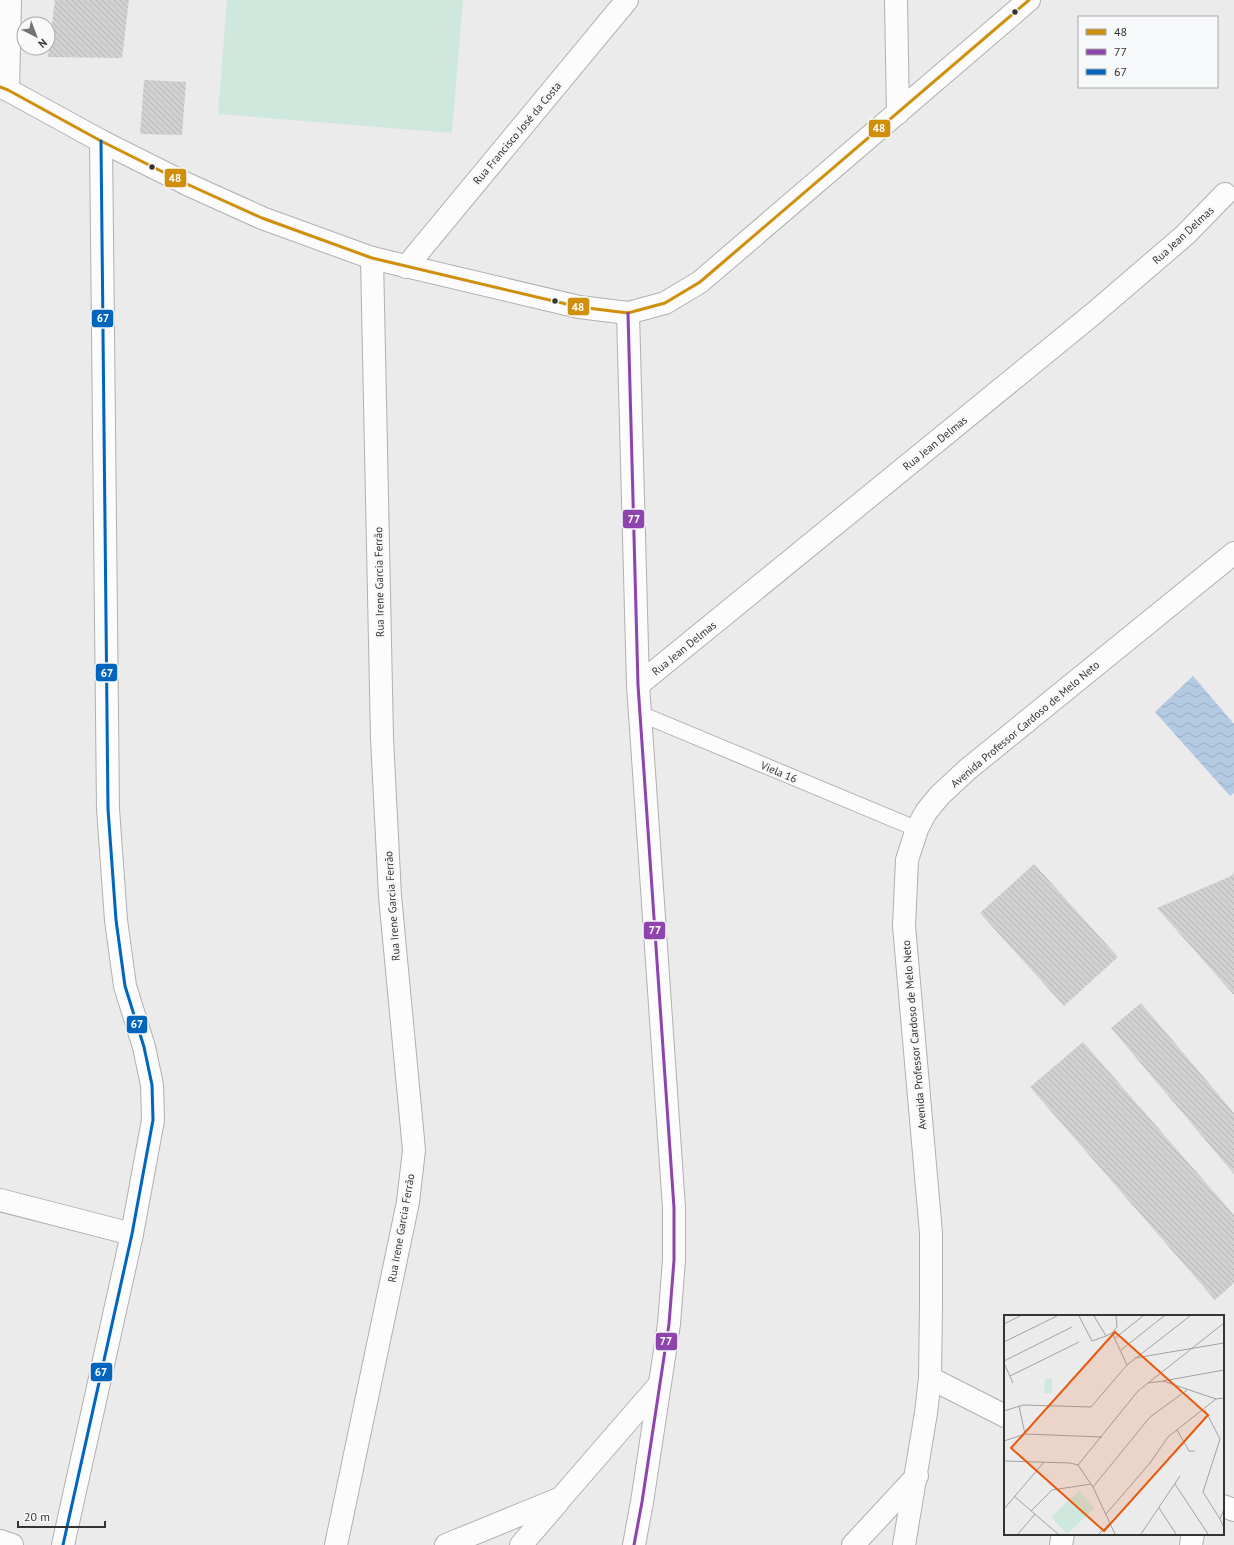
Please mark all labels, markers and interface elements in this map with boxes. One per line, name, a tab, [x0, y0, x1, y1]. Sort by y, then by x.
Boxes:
unlabelled marker	[1010, 7, 1020, 17]
north arrow	[16, 16, 56, 56]
legend	[1078, 16, 1218, 88]
text: 48	[1114, 24, 1127, 39]
text: N	[35, 36, 50, 51]
text: 77	[1114, 44, 1127, 59]
text: 67	[1114, 64, 1127, 79]
street label: Rua Francisco José da Costa	[470, 79, 564, 187]
line badge: 48	[868, 119, 891, 138]
text: 48	[873, 121, 885, 135]
unlabelled marker	[147, 162, 157, 172]
line badge: 48	[164, 168, 187, 188]
text: 48	[169, 171, 181, 185]
street label: Rua Jean Delmas	[1149, 203, 1217, 267]
unlabelled marker	[550, 296, 560, 306]
line badge: 48	[567, 297, 590, 316]
text: 48	[572, 300, 584, 314]
line badge: 67	[91, 309, 114, 328]
text: 67	[97, 311, 109, 325]
street label: Rua Jean Delmas	[900, 412, 970, 473]
line badge: 77	[622, 509, 645, 529]
text: 77	[628, 512, 640, 526]
street label: Rua Irene Garcia Ferrão	[371, 527, 387, 637]
street label: Rua Jean Delmas	[649, 617, 719, 678]
street label: Avenida Professor Cardoso de Melo Neto	[948, 658, 1102, 790]
line badge: 67	[95, 663, 118, 682]
text: 67	[101, 666, 113, 680]
street label: Viela 16	[758, 758, 799, 786]
street label: Rua Irene Garcia Ferrão	[381, 850, 403, 961]
line badge: 77	[643, 921, 666, 940]
text: 77	[649, 923, 661, 937]
street label: Avenida Professor Cardoso de Melo Neto	[899, 940, 929, 1130]
line badge: 67	[126, 1015, 148, 1034]
text: 67	[131, 1017, 143, 1031]
street label: Rua Irene Garcia Ferrão	[385, 1172, 417, 1283]
inset map	[1004, 1315, 1224, 1535]
line badge: 77	[655, 1332, 678, 1351]
text: 77	[660, 1334, 672, 1348]
line badge: 67	[90, 1362, 113, 1382]
text: 67	[95, 1365, 107, 1379]
scale bar	[18, 1503, 105, 1529]
text: 20 m	[24, 1509, 50, 1524]

